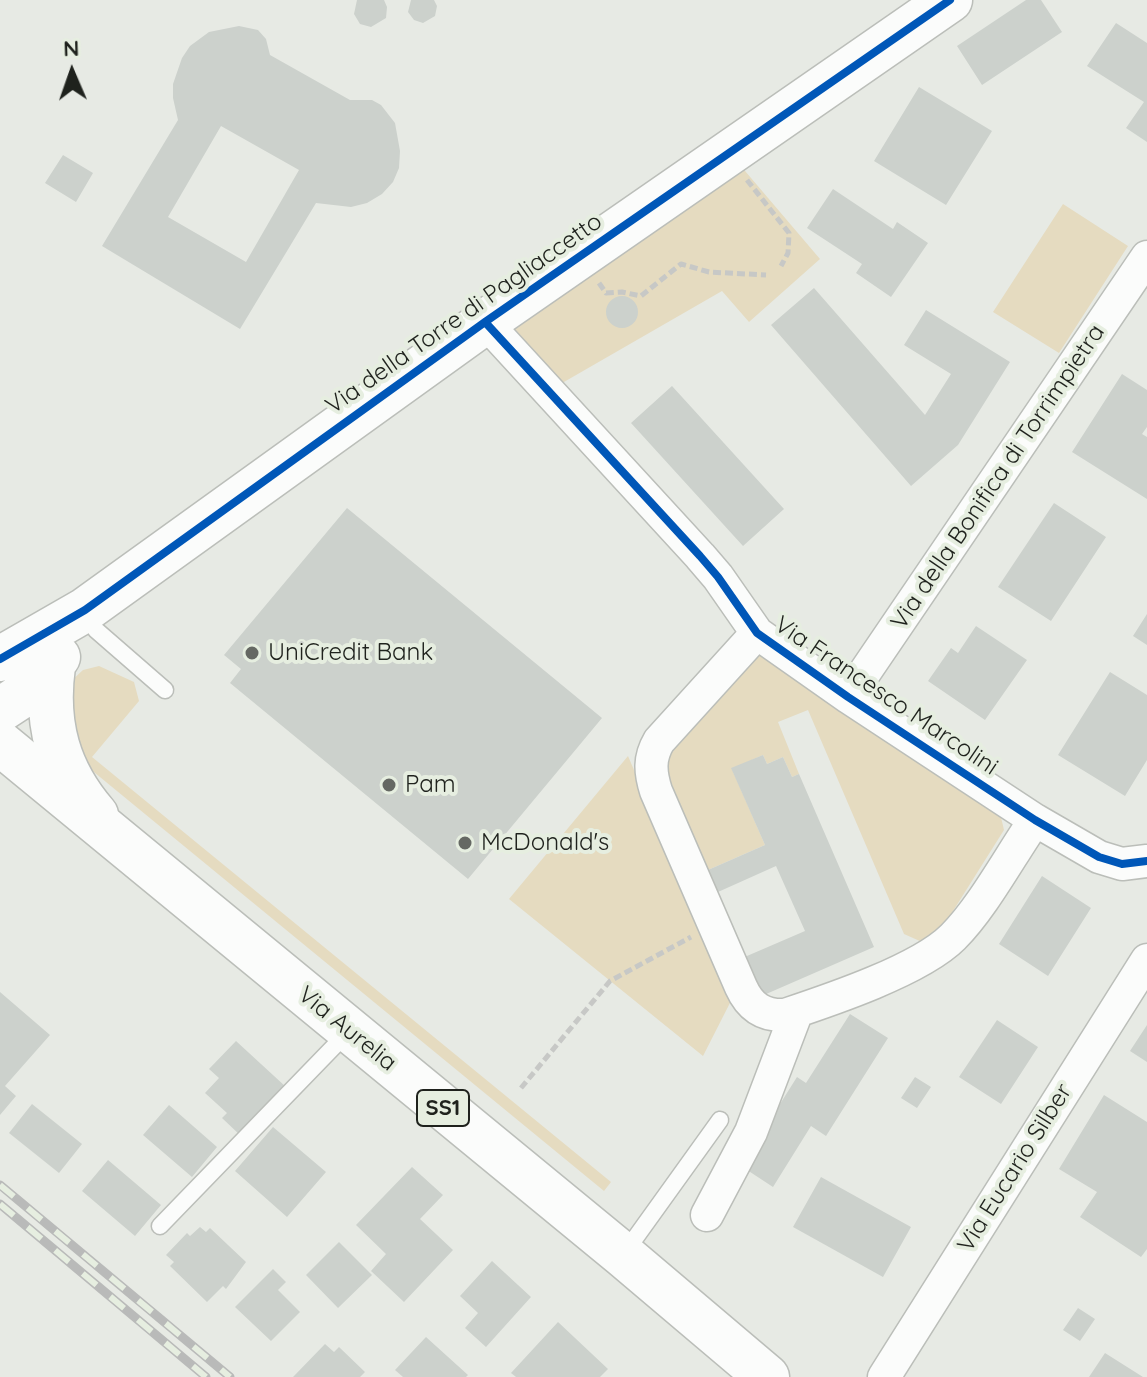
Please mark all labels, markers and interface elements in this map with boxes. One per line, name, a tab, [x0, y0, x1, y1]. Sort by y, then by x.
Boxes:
north arrow	[32, 32, 112, 112]
text: N	[63, 34, 80, 62]
street label: Via della Torre di Pagliaccetto	[320, 207, 608, 421]
street label: Via della Bonifica di Torrimpietra	[885, 319, 1111, 635]
street label: Via Francesco Marcolini	[769, 610, 1003, 782]
place label: UniCredit Bank	[268, 639, 433, 667]
marker: UniCredit Bank	[243, 644, 261, 662]
place label: Pam	[405, 771, 456, 799]
marker: Pam	[380, 776, 398, 794]
place label: McDonald's	[481, 829, 609, 857]
marker: McDonald's	[456, 834, 474, 852]
street label: Via Aurelia	[292, 980, 402, 1078]
street label: Via Eucario Silber	[952, 1078, 1078, 1258]
road number: SS1	[417, 1090, 469, 1126]

